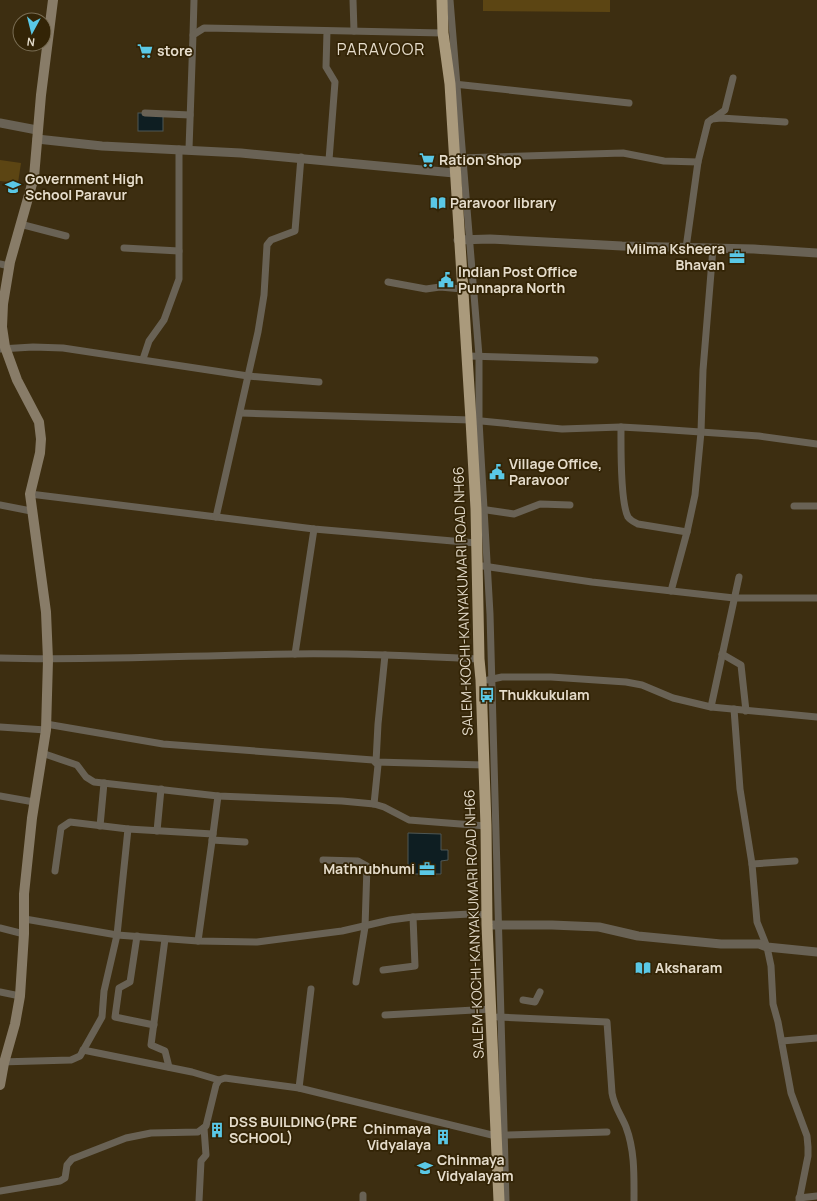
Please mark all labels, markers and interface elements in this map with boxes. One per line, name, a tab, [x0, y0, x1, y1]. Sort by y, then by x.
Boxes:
north arrow	[12, 12, 52, 52]
text: N	[26, 34, 36, 50]
district label: PARAVOOR	[337, 38, 425, 60]
place label: store	[157, 41, 193, 60]
supermarket icon: store	[136, 42, 154, 60]
place label: Ration Shop	[439, 150, 522, 169]
supermarket icon: Ration Shop	[418, 151, 436, 169]
place label: Government High School Paravur	[25, 169, 144, 204]
school or university icon: Government High School Paravur	[4, 178, 22, 196]
place label: Paravoor library	[450, 193, 556, 212]
library icon: Paravoor library	[429, 194, 447, 212]
place label: Milma Ksheera Bhavan	[626, 239, 725, 274]
office icon: Milma Ksheera Bhavan	[728, 248, 746, 266]
place label: Indian Post Office Punnapra North	[458, 262, 577, 297]
public building icon: Indian Post Office Punnapra North	[437, 271, 455, 289]
place label: Village Office, Paravoor	[509, 454, 602, 489]
public building icon: Village Office, Paravoor	[488, 463, 506, 481]
street label: SALEM-KOCHI-KANYAKUMARI ROAD NH66	[448, 466, 477, 736]
place label: Thukkukulam	[499, 685, 590, 704]
bus stop icon: Thukkukulam	[478, 686, 496, 704]
street label: SALEM-KOCHI-KANYAKUMARI ROAD NH66	[459, 789, 488, 1059]
place label: Mathrubhumi	[323, 859, 415, 878]
office icon: Mathrubhumi	[418, 860, 436, 878]
place label: Aksharam	[655, 958, 722, 977]
library icon: Aksharam	[634, 959, 652, 977]
place label: DSS BUILDING(PRE SCHOOL)	[229, 1112, 357, 1147]
place label: Chinmaya Vidyalaya	[363, 1119, 431, 1154]
building icon: DSS BUILDING(PRE SCHOOL)	[208, 1121, 226, 1139]
building icon: Chinmaya Vidyalaya	[434, 1128, 452, 1146]
place label: Chinmaya Vidyalayam	[437, 1150, 514, 1185]
school or university icon: Chinmaya Vidyalayam	[416, 1159, 434, 1177]

